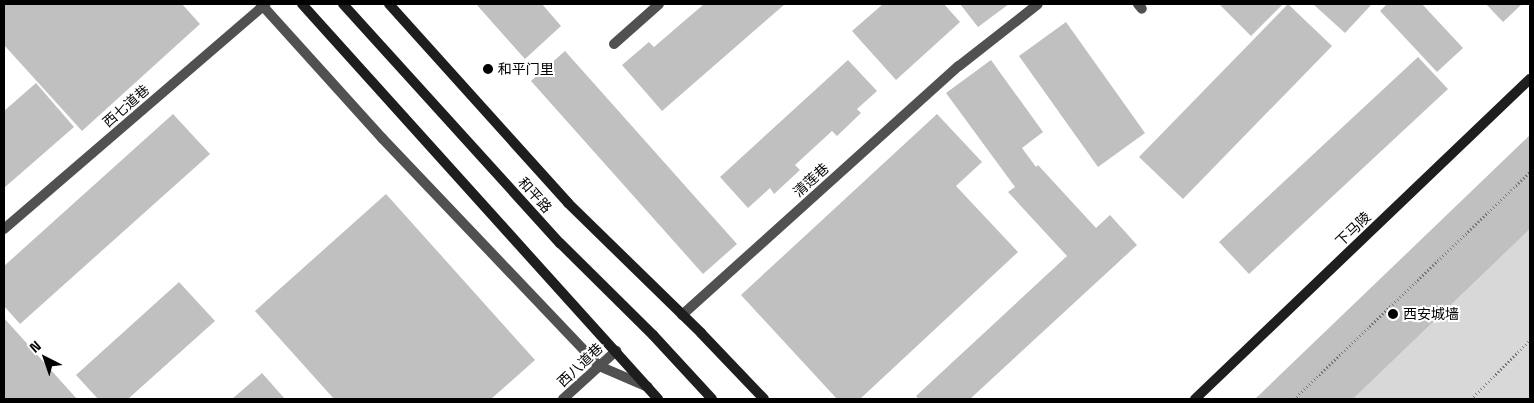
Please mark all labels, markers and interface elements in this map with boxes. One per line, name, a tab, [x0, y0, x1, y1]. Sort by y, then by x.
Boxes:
place label: 和平门里	[498, 61, 554, 77]
marker: 和平门里	[482, 63, 494, 75]
street label: 西七道巷	[99, 81, 153, 131]
street label: 清莲巷	[790, 160, 832, 200]
street label: 和平路	[515, 174, 555, 216]
street label: 下马陵	[1332, 208, 1374, 250]
place label: 西安城墙	[1403, 306, 1459, 322]
marker: 西安城墙	[1387, 308, 1399, 320]
north arrow	[20, 333, 70, 383]
text: N	[26, 337, 45, 357]
street label: 西八道巷	[554, 340, 606, 390]

